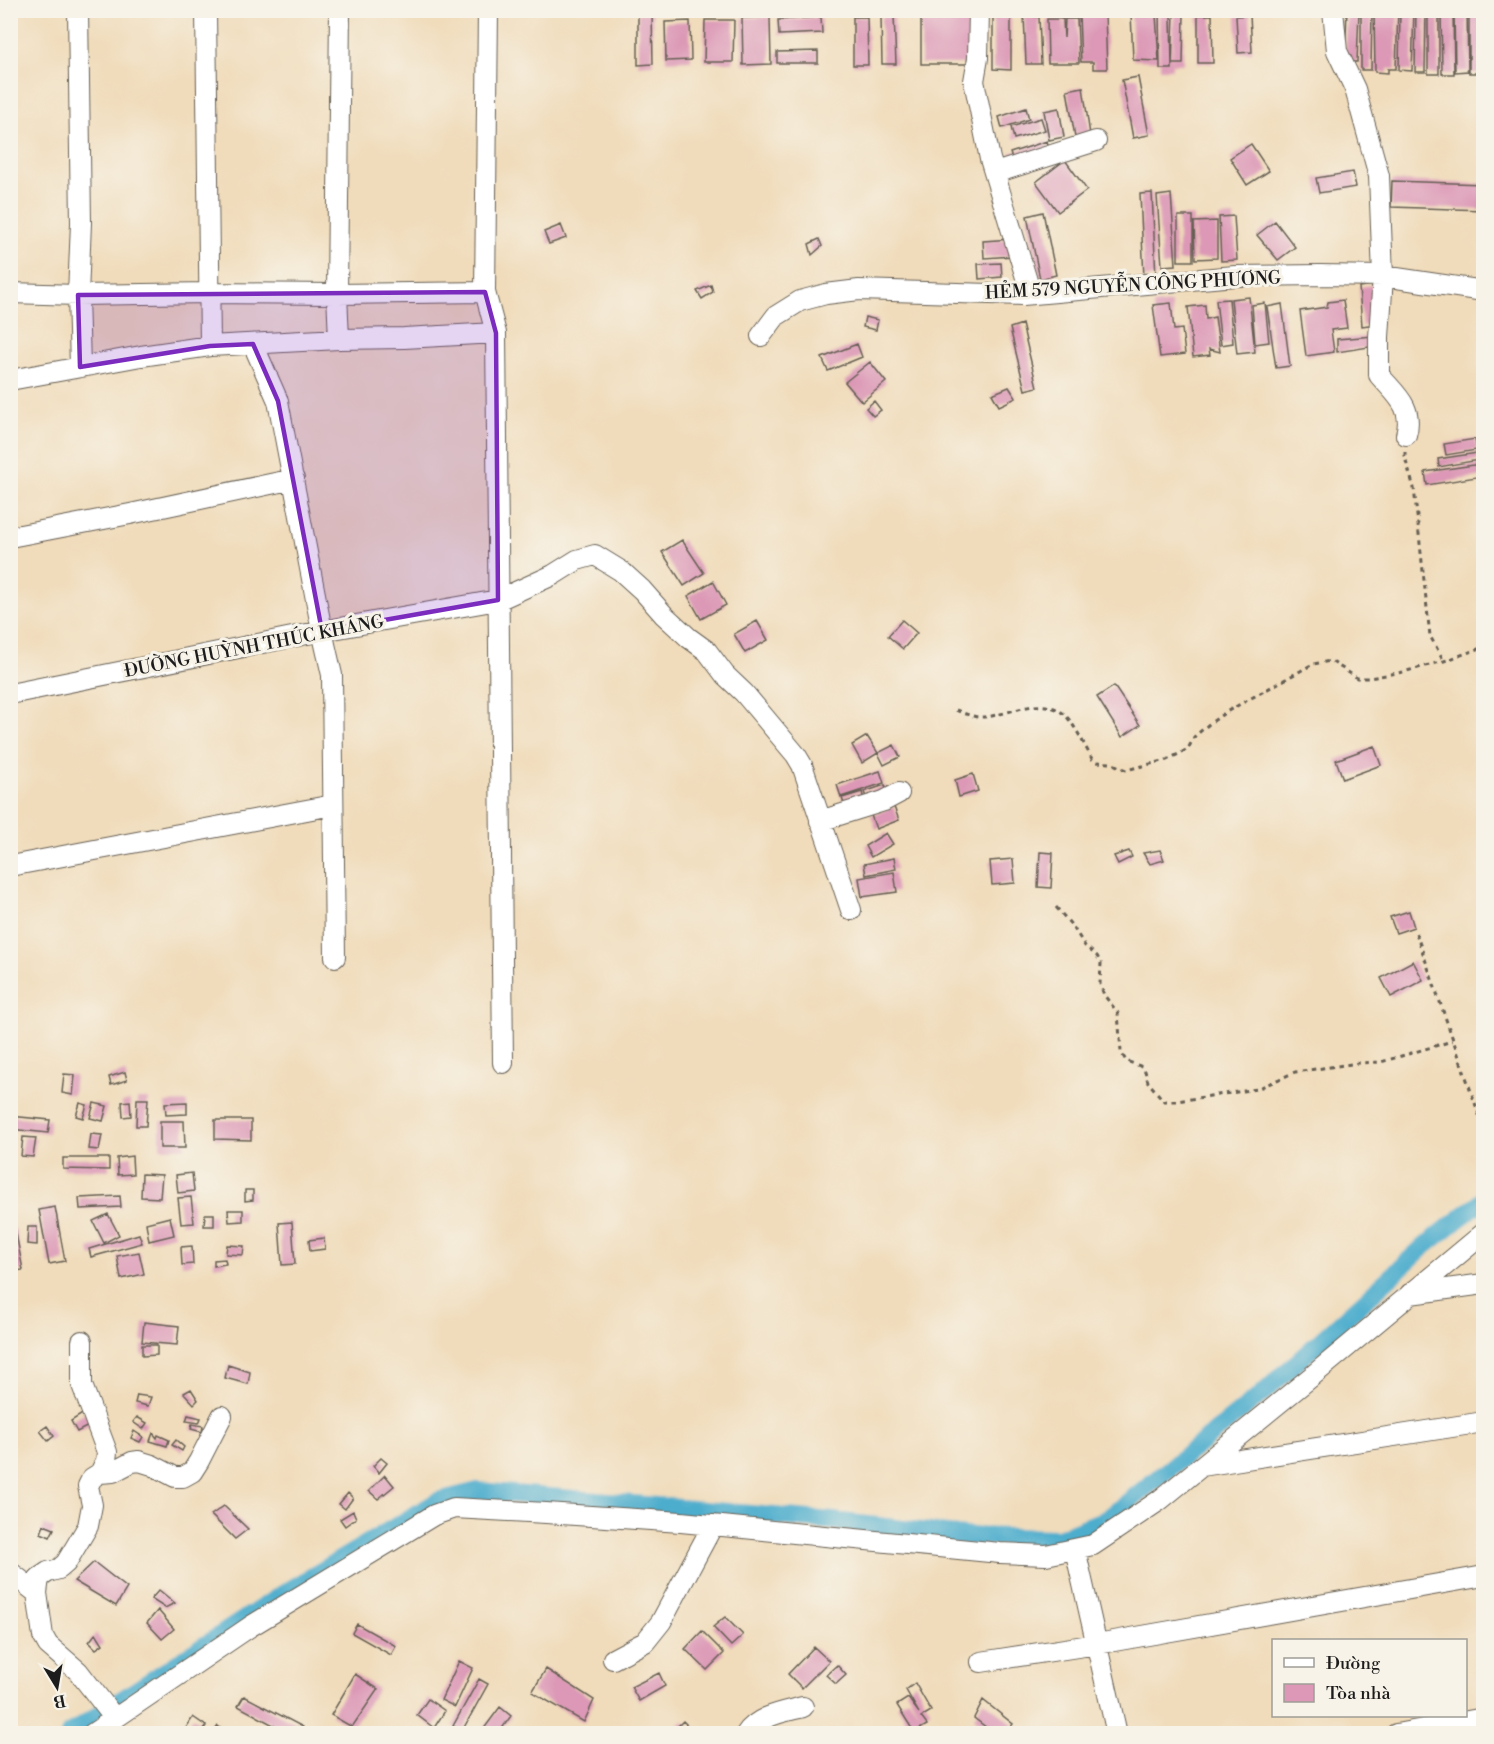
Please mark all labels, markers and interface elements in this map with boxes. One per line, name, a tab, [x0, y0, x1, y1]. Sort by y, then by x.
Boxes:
street label: HẺM 579 NGUYỄN CÔNG PHƯƠNG	[984, 263, 1282, 305]
street label: ĐƯỜNG HUỲNH THÚC KHÁNG	[122, 610, 387, 683]
legend	[1272, 1639, 1467, 1717]
text: Đường	[1326, 1652, 1381, 1675]
north arrow	[27, 1657, 87, 1717]
text: Tòa nhà	[1326, 1682, 1391, 1705]
text: B	[52, 1690, 67, 1712]

